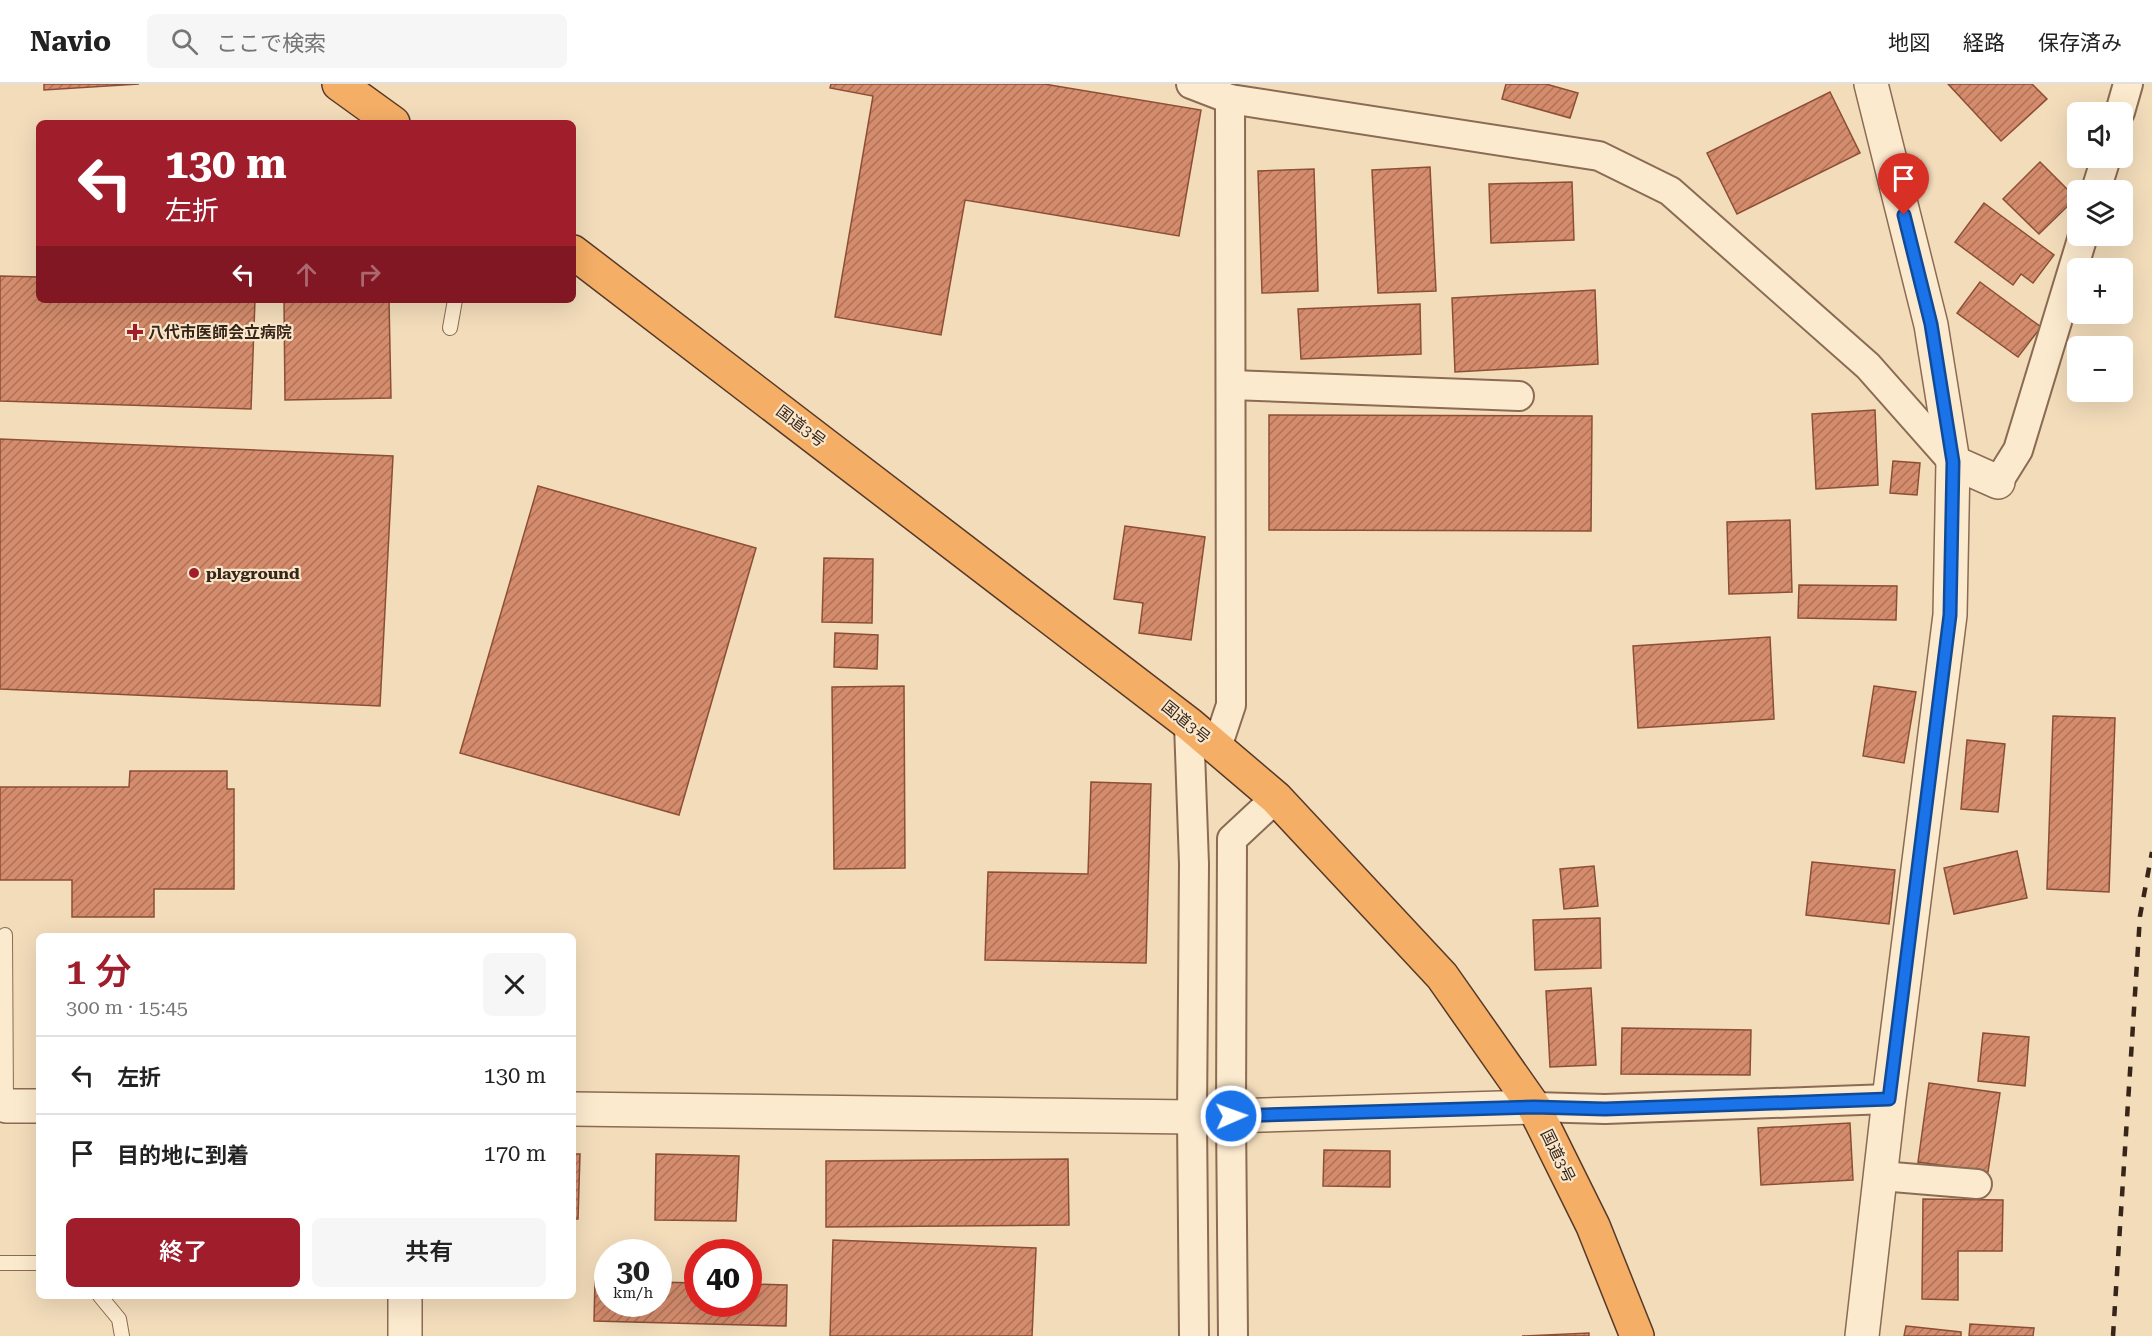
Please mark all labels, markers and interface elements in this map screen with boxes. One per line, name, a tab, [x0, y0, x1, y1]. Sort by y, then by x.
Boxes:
search box	[147, 14, 567, 68]
text: Navio	[30, 25, 111, 58]
icon: search	[168, 25, 201, 58]
text: ここで検索	[216, 31, 326, 56]
text: 地図	[1888, 31, 1930, 55]
text: 経路	[1963, 31, 2005, 55]
text: 保存済み	[2038, 31, 2122, 55]
map controls	[2067, 102, 2133, 402]
button: sound	[2067, 102, 2133, 168]
text: 130 m	[165, 139, 287, 188]
icon: left	[66, 144, 144, 222]
pin	[1878, 153, 1929, 215]
icon: arrive	[1887, 162, 1920, 195]
button: layers	[2067, 180, 2133, 246]
text: 左折	[165, 195, 219, 227]
icon: left	[227, 258, 260, 291]
icon: ahead	[290, 258, 323, 291]
icon: right	[353, 258, 386, 291]
button: +	[2067, 258, 2133, 324]
marker: 八代市医師会立病院	[126, 323, 144, 341]
place label: 八代市医師会立病院	[148, 323, 292, 342]
button: −	[2067, 336, 2133, 402]
street label: 国道3号	[773, 401, 829, 451]
place label: playground	[206, 564, 300, 583]
marker: playground	[187, 566, 201, 580]
street label: 国道3号	[1158, 697, 1214, 747]
text: 1 分	[66, 951, 131, 993]
button: close	[483, 953, 546, 1016]
text: 300 m · 15:45	[66, 995, 188, 1019]
icon: left	[66, 1059, 99, 1092]
text: 130 m	[483, 1063, 546, 1088]
text: 左折	[117, 1065, 161, 1090]
position arrow	[1199, 1084, 1263, 1148]
street label: 国道3号	[1537, 1126, 1579, 1186]
icon: arrive	[66, 1137, 99, 1170]
text: 170 m	[483, 1141, 546, 1166]
text: 目的地に到着	[117, 1143, 249, 1168]
button: 終了	[66, 1218, 300, 1287]
button: 共有	[312, 1218, 546, 1287]
speed limit sign: 40	[684, 1239, 762, 1317]
text: 30	[616, 1253, 650, 1288]
text: km/h	[613, 1284, 653, 1302]

